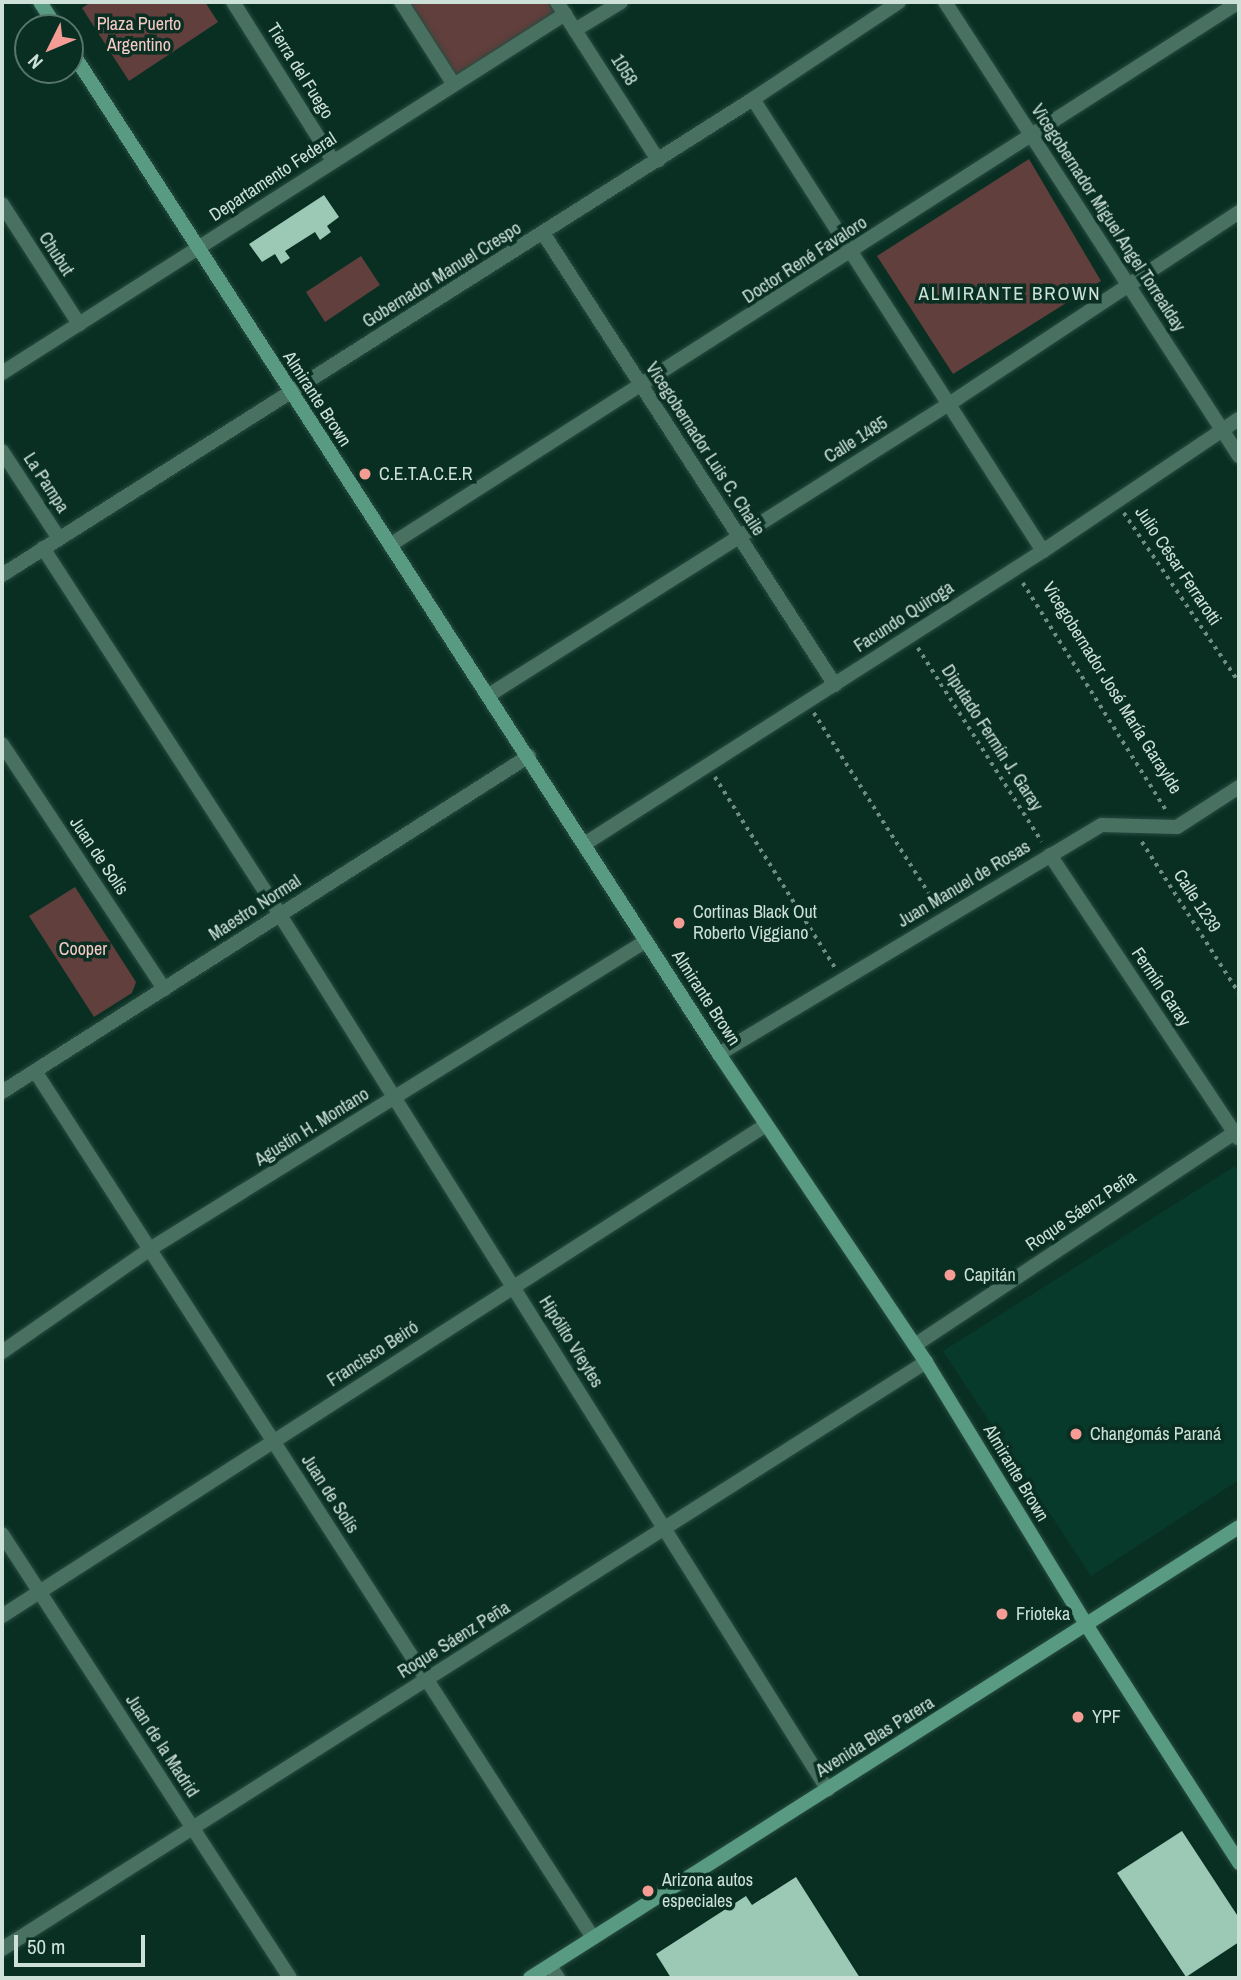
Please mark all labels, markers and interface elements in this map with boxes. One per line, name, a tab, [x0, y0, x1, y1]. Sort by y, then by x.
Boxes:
north arrow	[14, 14, 84, 84]
park label: Plaza Puerto Argentino	[97, 14, 181, 56]
street label: Tierra del Fuego	[262, 19, 338, 123]
text: N	[22, 49, 48, 75]
street label: 1058	[606, 50, 642, 90]
street label: Vicegobernador Miguel Angel Torrealday	[1026, 100, 1190, 336]
street label: Departamento Federal	[205, 128, 341, 226]
street label: Doctor René Favaloro	[739, 212, 871, 308]
street label: Gobernador Manuel Crespo	[359, 217, 525, 333]
street label: Chubut	[34, 228, 78, 280]
district label: ALMIRANTE BROWN	[920, 283, 1100, 305]
street label: Almirante Brown	[278, 347, 356, 451]
street label: Vicegobernador Luis C. Chaile	[641, 358, 769, 540]
street label: Calle 1485	[820, 412, 892, 468]
street label: La Pampa	[19, 449, 73, 517]
place label: C.E.T.A.C.E.R	[379, 463, 473, 485]
marker: C.E.T.A.C.E.R	[357, 466, 373, 482]
street label: Julio César Ferrarotti	[1130, 502, 1226, 630]
street label: Facundo Quiroga	[850, 577, 958, 657]
street label: Vicegobernador José María Garaylde	[1038, 578, 1186, 798]
street label: Diputado Fermín J. Garay	[937, 661, 1047, 815]
street label: Juan de Solís	[65, 813, 133, 899]
street label: Juan Manuel de Rosas	[894, 836, 1034, 932]
street label: Calle 1239	[1169, 866, 1225, 936]
street label: Maestro Normal	[205, 870, 305, 946]
place label: Cortinas Black Out Roberto Viggiano	[693, 902, 817, 944]
marker: Cortinas Black Out Roberto Viggiano	[671, 915, 687, 931]
park label: Cooper	[59, 938, 107, 960]
street label: Fermín Garay	[1127, 944, 1195, 1030]
street label: Almirante Brown	[667, 946, 745, 1050]
street label: Agustín H. Montano	[251, 1083, 373, 1171]
street label: Roque Sáenz Peña	[1022, 1166, 1140, 1256]
place label: Capitán	[964, 1264, 1016, 1286]
marker: Capitán	[942, 1267, 958, 1283]
street label: Hipólito Vieytes	[534, 1292, 608, 1392]
street label: Francisco Beiró	[323, 1317, 423, 1391]
street label: Almirante Brown	[979, 1421, 1053, 1525]
place label: Changomás Paraná	[1090, 1423, 1221, 1445]
marker: Changomás Paraná	[1068, 1426, 1084, 1442]
street label: Juan de Solís	[297, 1451, 363, 1537]
street label: Roque Sáenz Peña	[394, 1597, 514, 1683]
place label: Frioteka	[1016, 1603, 1070, 1625]
marker: Frioteka	[994, 1606, 1010, 1622]
street label: Juan de la Madrid	[121, 1691, 203, 1801]
street label: Avenida Blas Parera	[812, 1692, 938, 1782]
place label: YPF	[1092, 1706, 1121, 1728]
marker: YPF	[1070, 1709, 1086, 1725]
place label: Arizona autos especiales	[662, 1870, 753, 1912]
marker: Arizona autos especiales	[640, 1883, 656, 1899]
scale bar	[18, 1920, 149, 1964]
text: 50 m	[27, 1932, 65, 1961]

